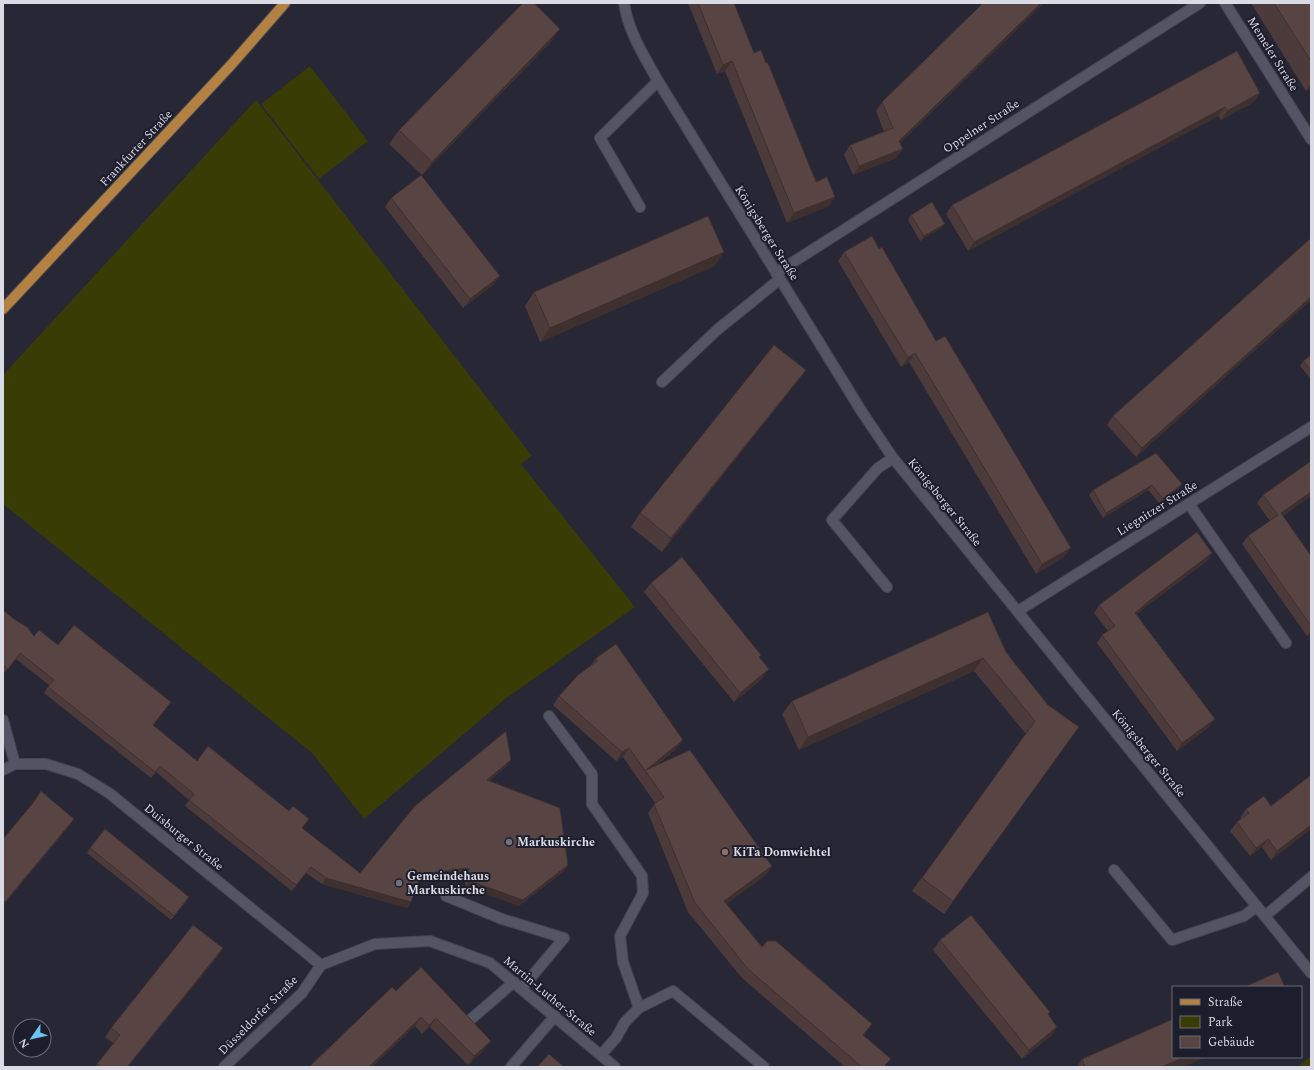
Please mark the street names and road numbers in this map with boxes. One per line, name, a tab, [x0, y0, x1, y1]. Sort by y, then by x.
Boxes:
street label: Memeler Straße	[1242, 13, 1303, 96]
street label: Oppelner Straße	[939, 94, 1023, 158]
street label: Frankfurter Straße	[96, 105, 177, 191]
street label: Königsberger Straße	[730, 182, 804, 285]
street label: Königsberger Straße	[903, 454, 986, 551]
street label: Liegnitzer Straße	[1113, 476, 1202, 541]
street label: Königsberger Straße	[1107, 705, 1190, 802]
street label: Duisburger Straße	[140, 799, 228, 876]
street label: Martin-Luther-Straße	[499, 952, 601, 1041]
street label: Düsseldorfer Straße	[214, 971, 303, 1060]

